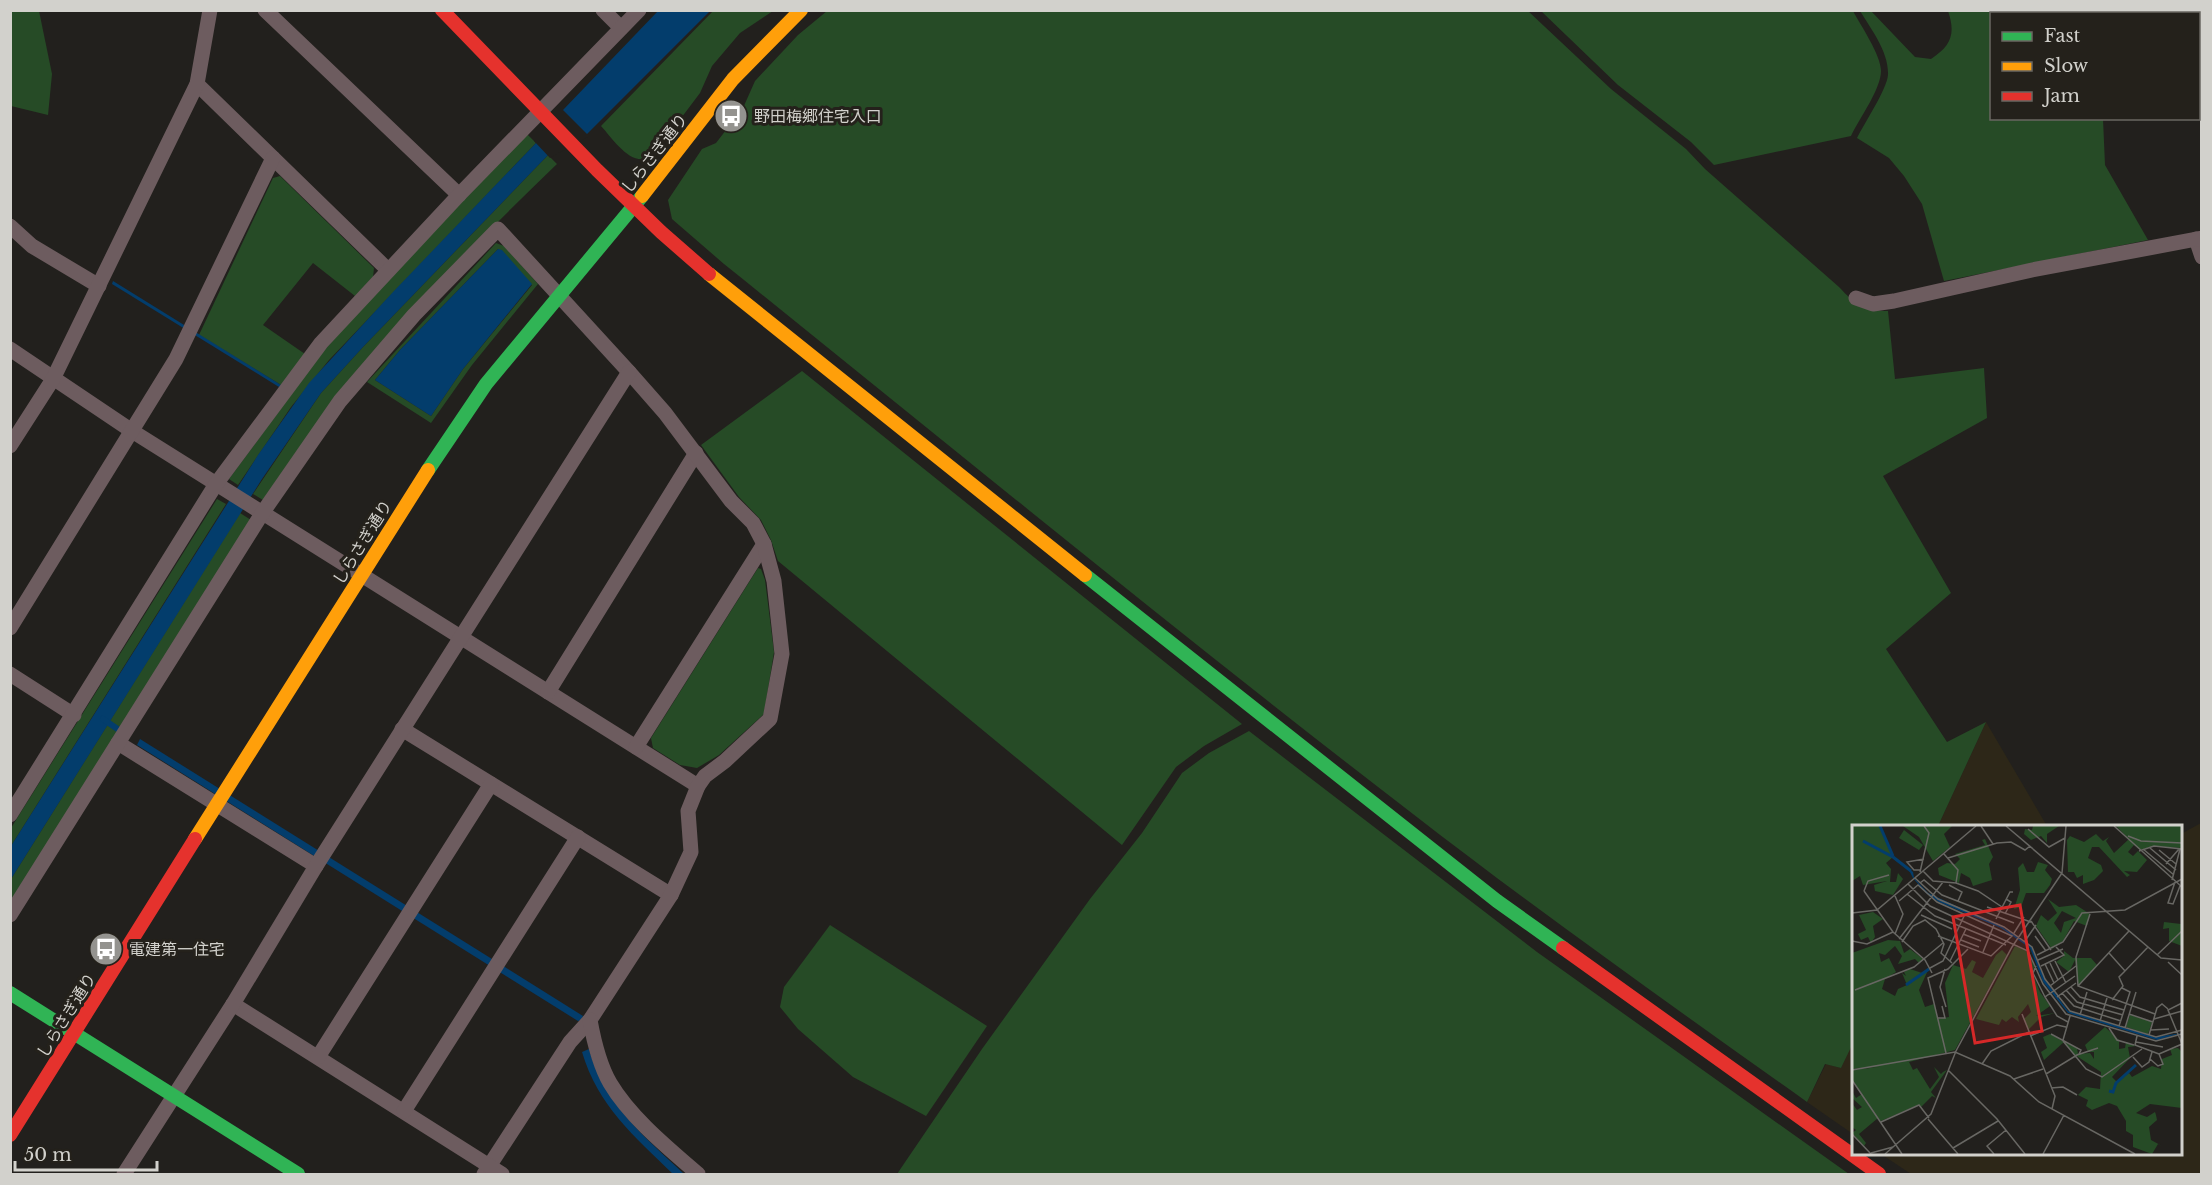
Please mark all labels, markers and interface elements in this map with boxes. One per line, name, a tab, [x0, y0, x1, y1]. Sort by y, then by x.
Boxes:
legend	[1990, 12, 2200, 120]
text: Fast	[2044, 25, 2081, 47]
text: Slow	[2044, 55, 2089, 77]
text: Jam	[2042, 85, 2080, 107]
bus stop icon: 野田梅郷住宅入口	[713, 98, 749, 134]
place label: 野田梅郷住宅入口	[754, 106, 882, 126]
street label: しらさぎ通り	[617, 109, 691, 197]
street label: しらさぎ通り	[328, 496, 396, 588]
inset map	[1852, 825, 2182, 1155]
bus stop icon: 電建第一住宅	[88, 931, 124, 967]
place label: 電建第一住宅	[129, 939, 225, 959]
street label: しらさぎ通り	[32, 969, 100, 1061]
scale bar	[15, 1134, 158, 1172]
text: 50 m	[24, 1144, 72, 1166]

